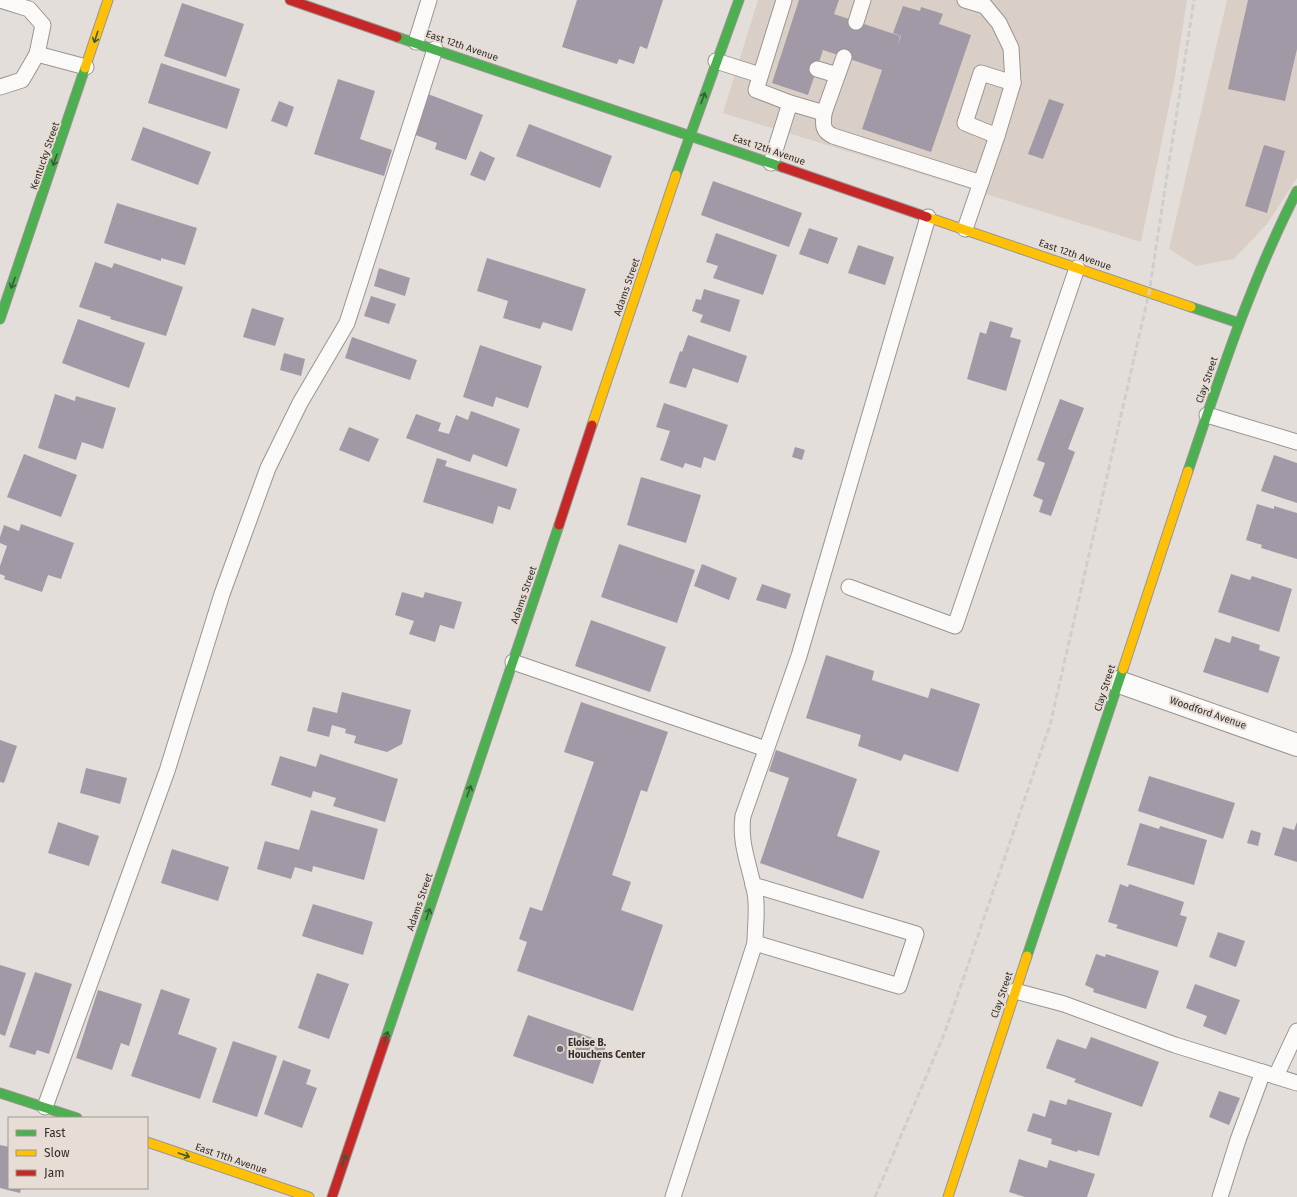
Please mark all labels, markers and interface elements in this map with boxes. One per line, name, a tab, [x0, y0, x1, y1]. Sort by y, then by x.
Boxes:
street label: East 12th Avenue	[424, 28, 500, 64]
one-way arrow	[92, 30, 99, 43]
one-way arrow	[700, 92, 707, 105]
street label: Kentucky Street	[28, 120, 62, 192]
street label: East 12th Avenue	[731, 132, 807, 168]
one-way arrow	[50, 154, 58, 166]
street label: East 12th Avenue	[1037, 237, 1113, 273]
street label: Adams Street	[612, 256, 643, 317]
one-way arrow	[8, 277, 16, 289]
street label: Clay Street	[1193, 355, 1221, 405]
street label: Adams Street	[509, 564, 540, 625]
street label: Clay Street	[1092, 663, 1118, 713]
street label: Woodford Avenue	[1168, 694, 1248, 732]
one-way arrow	[466, 785, 474, 797]
street label: Adams Street	[405, 871, 436, 932]
one-way arrow	[425, 907, 432, 920]
street label: Clay Street	[988, 970, 1016, 1020]
one-way arrow	[383, 1031, 390, 1044]
place label: Eloise B. Houchens Center	[568, 1037, 646, 1061]
marker: Eloise B. Houchens Center	[555, 1044, 565, 1054]
legend	[8, 1117, 148, 1189]
text: Fast	[44, 1126, 66, 1140]
street label: East 11th Avenue	[193, 1141, 269, 1177]
text: Slow	[44, 1146, 70, 1160]
one-way arrow	[178, 1151, 190, 1159]
one-way arrow	[341, 1154, 349, 1166]
text: Jam	[44, 1166, 64, 1180]

